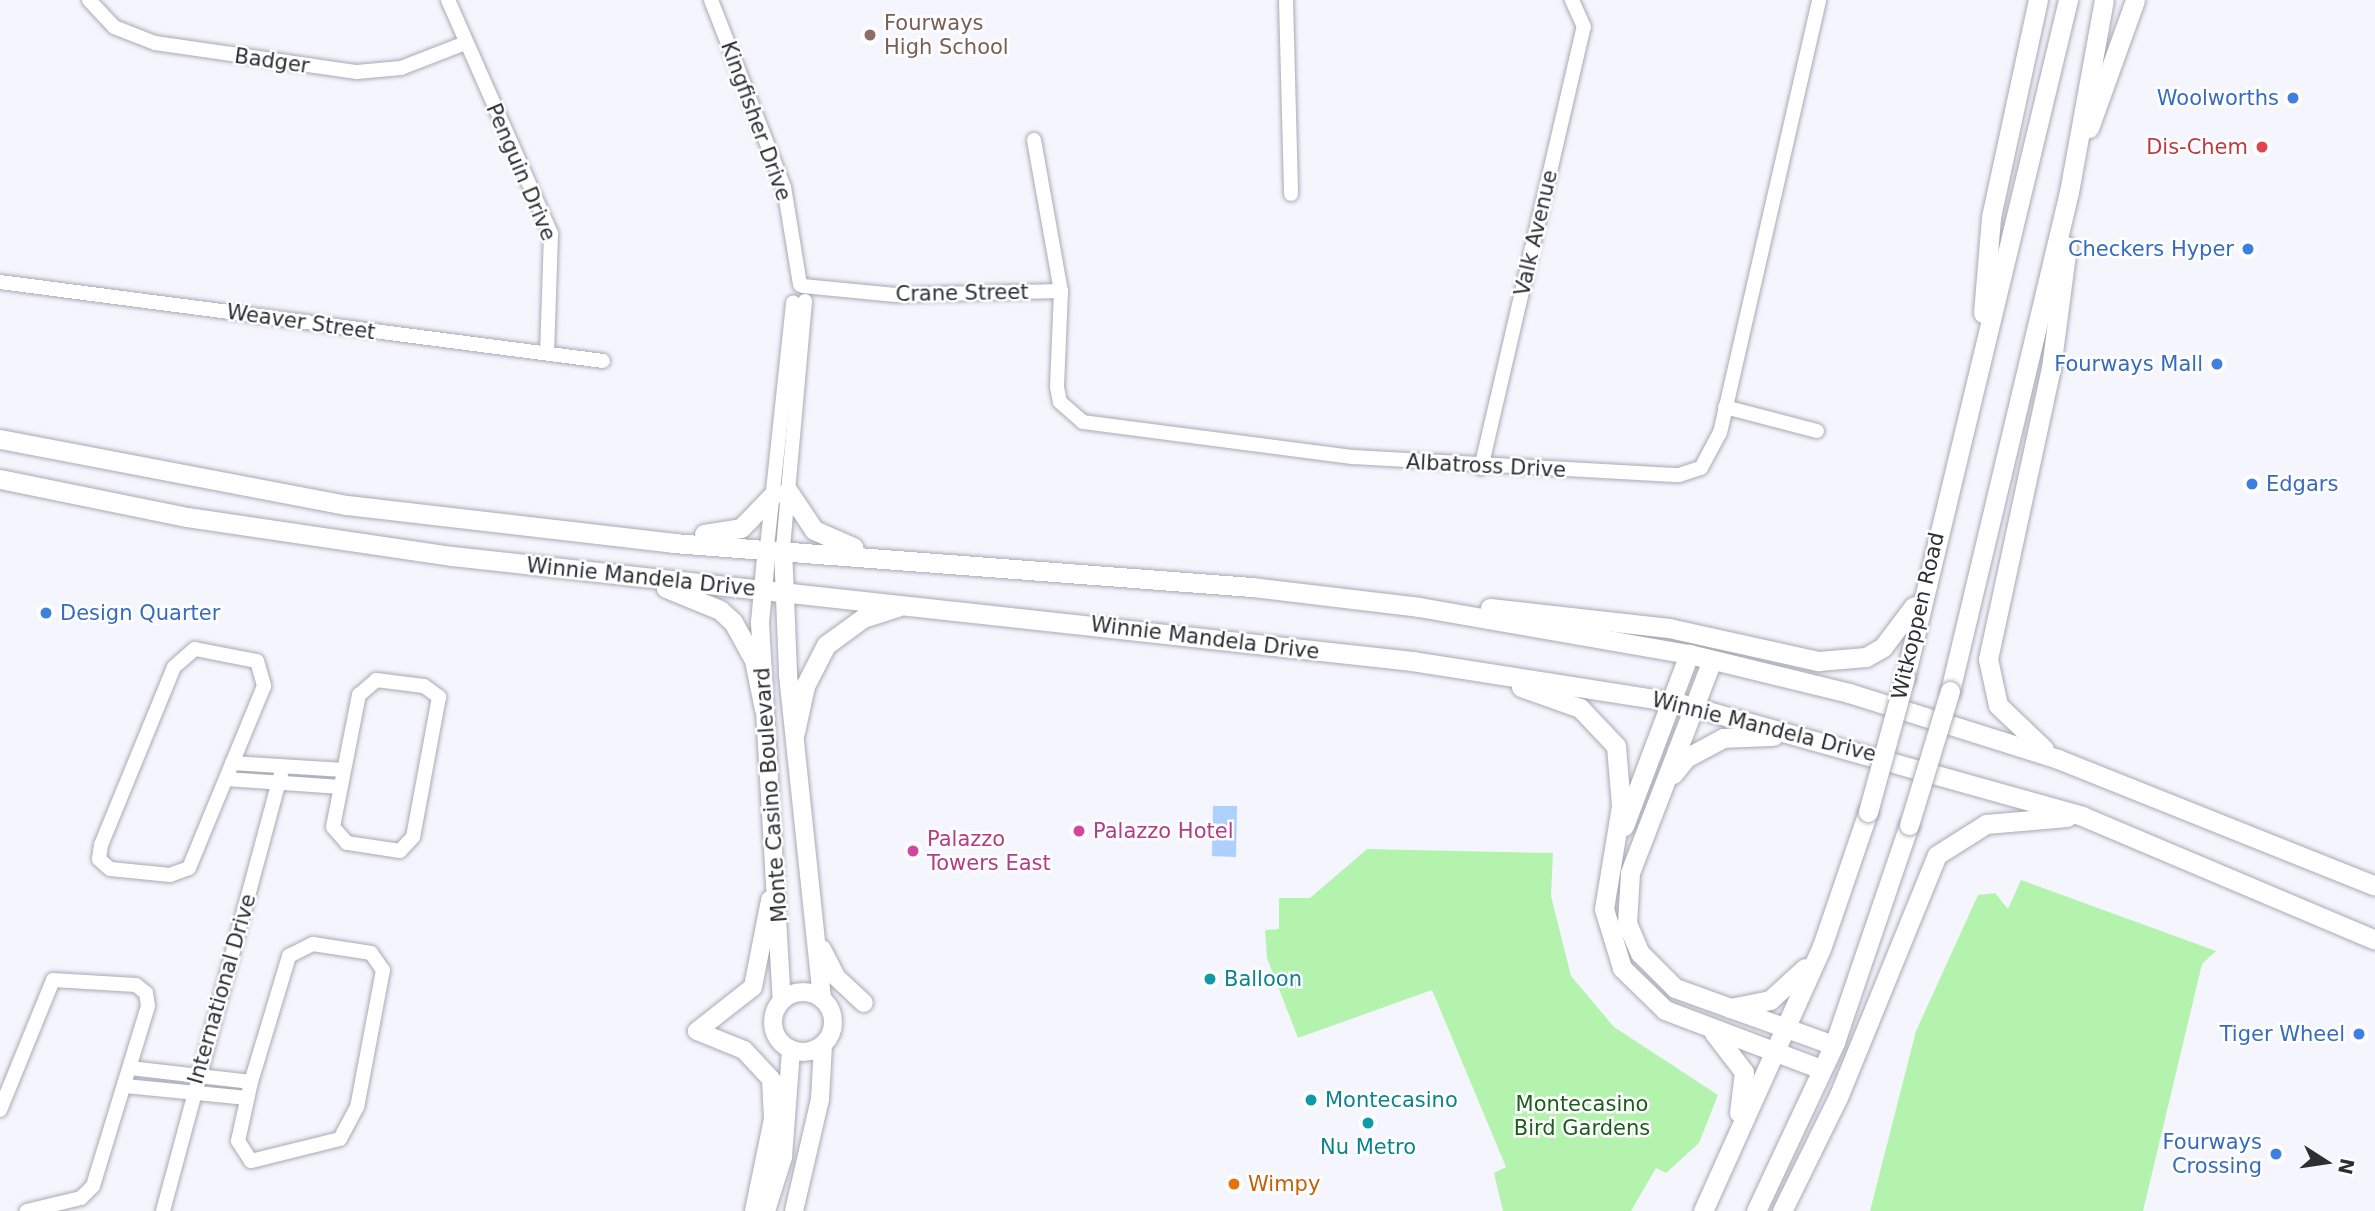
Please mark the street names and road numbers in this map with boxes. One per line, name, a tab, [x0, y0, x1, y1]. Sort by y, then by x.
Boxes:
street label: Kingfisher Drive	[715, 38, 797, 204]
street label: Badger	[233, 43, 311, 79]
street label: Penguin Drive	[481, 100, 561, 244]
street label: Valk Avenue	[1509, 168, 1563, 298]
street label: Crane Street	[895, 279, 1029, 307]
street label: Weaver Street	[225, 299, 377, 345]
street label: Albatross Drive	[1405, 449, 1567, 483]
street label: Witkoppen Road	[1887, 530, 1949, 702]
street label: Winnie Mandela Drive	[525, 552, 757, 602]
street label: Winnie Mandela Drive	[1089, 611, 1321, 665]
street label: Monte Casino Boulevard	[750, 667, 792, 923]
street label: Winnie Mandela Drive	[1649, 687, 1879, 767]
street label: International Drive	[183, 891, 261, 1087]

